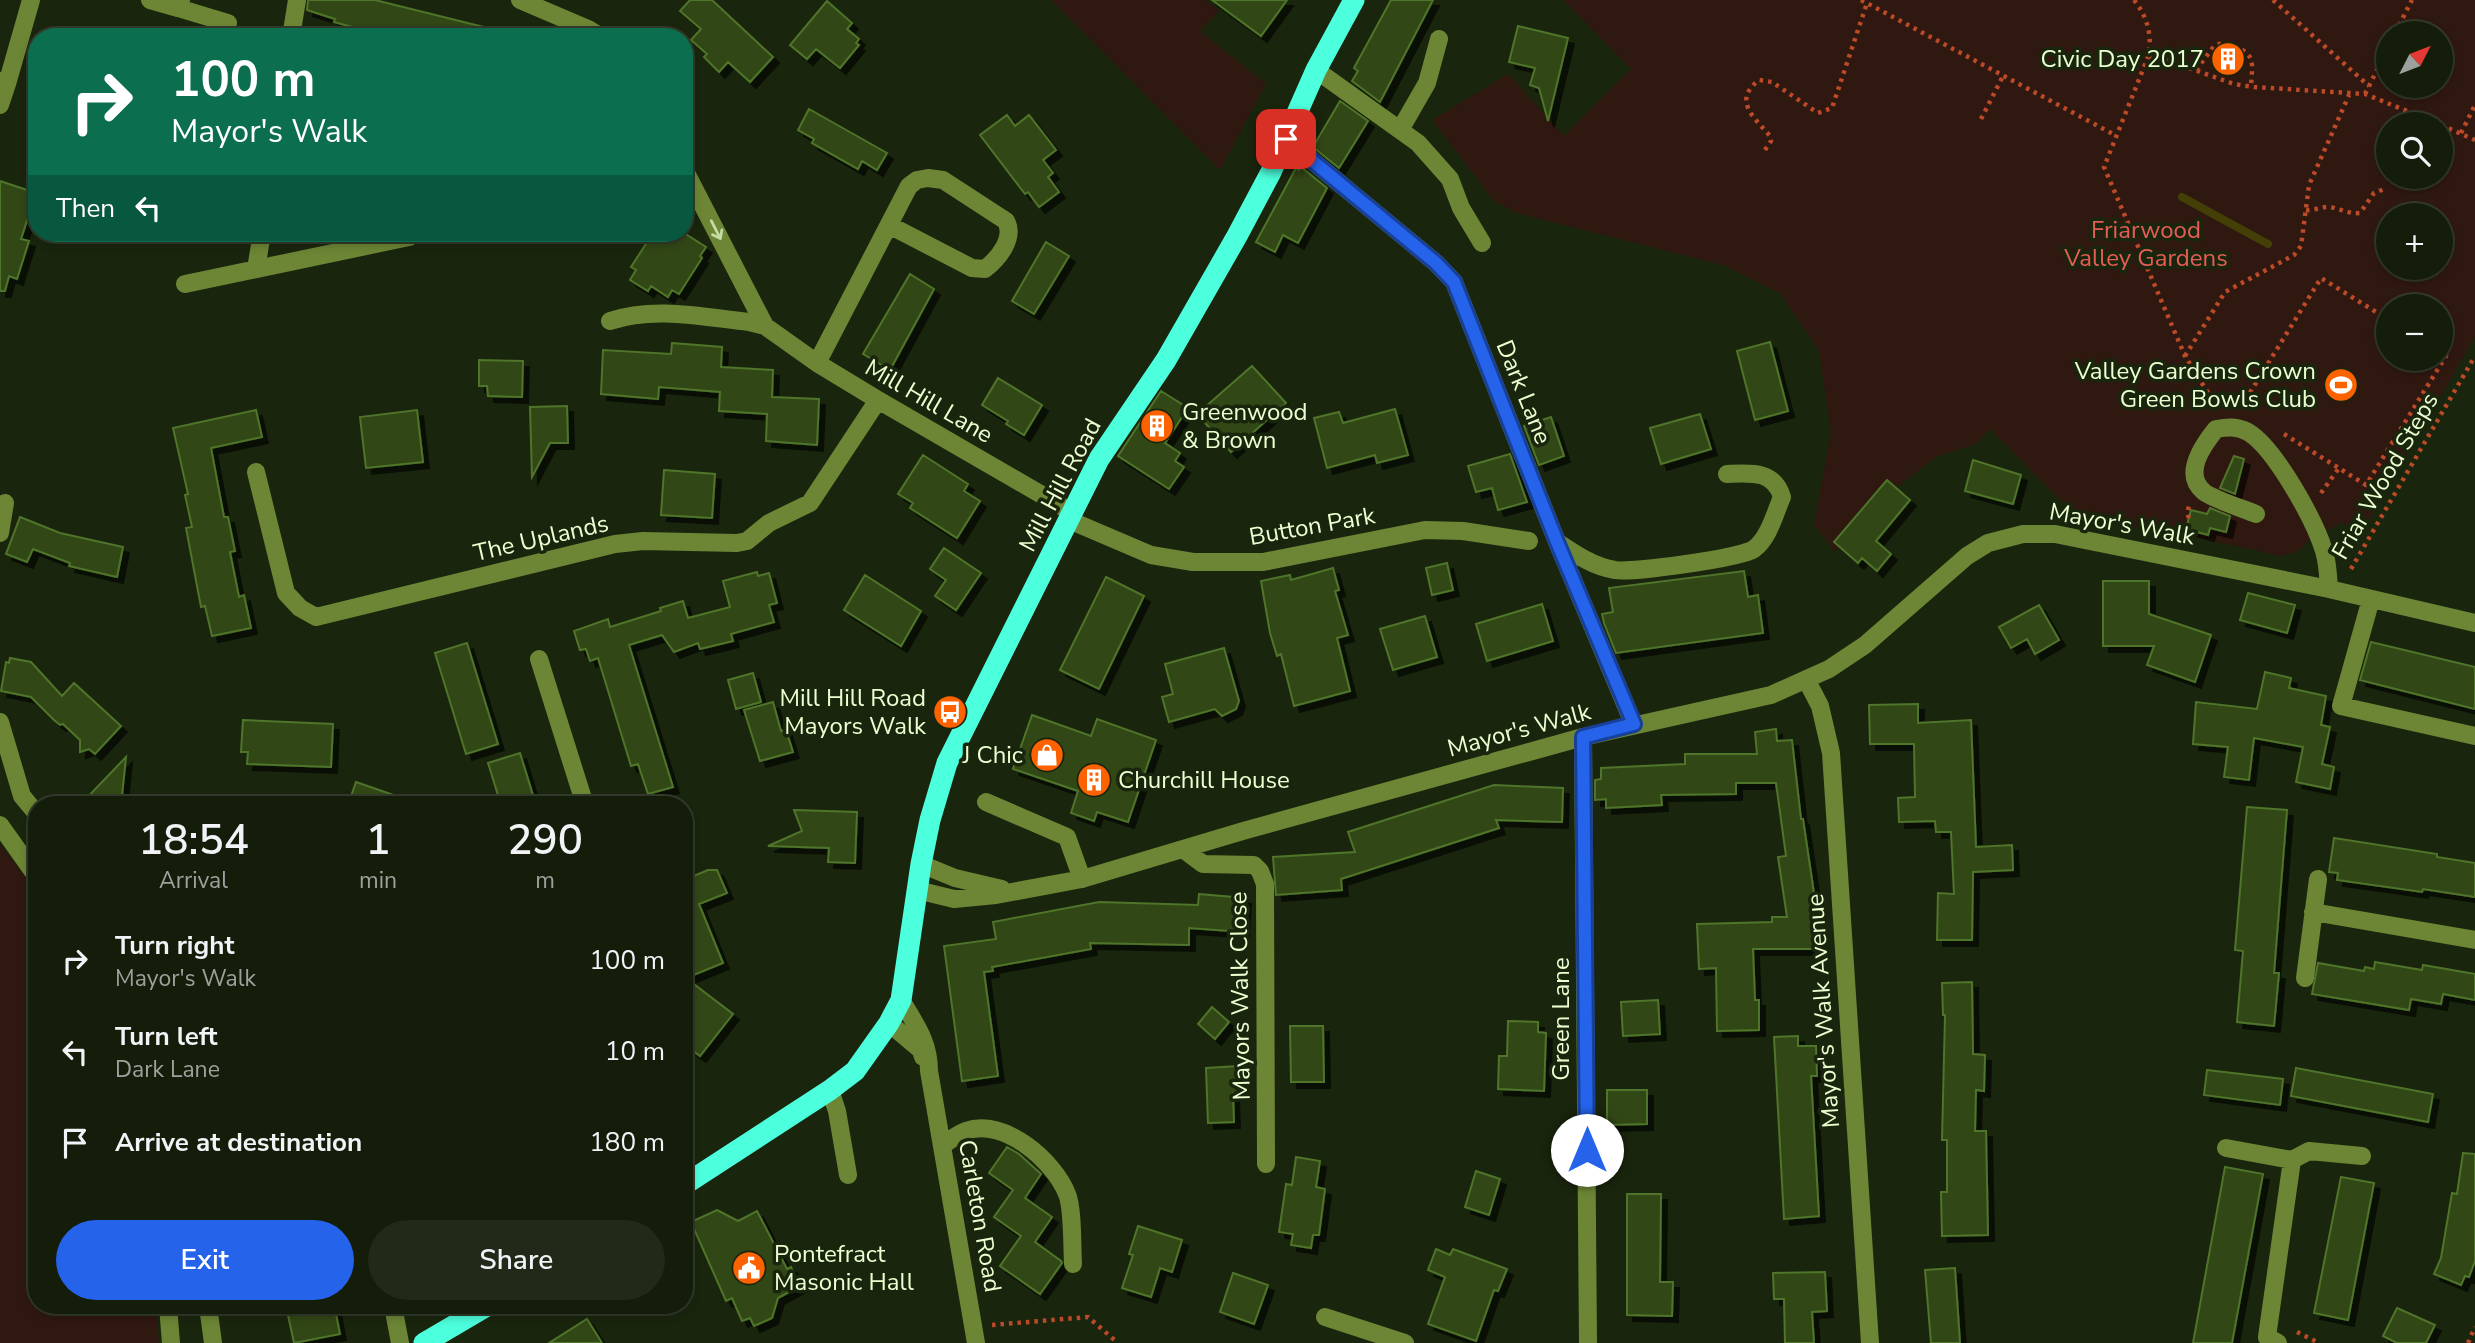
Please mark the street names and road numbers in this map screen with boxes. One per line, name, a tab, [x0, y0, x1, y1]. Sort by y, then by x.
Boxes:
street label: Dark Lane	[1489, 335, 1559, 449]
street label: Mill Hill Lane	[859, 351, 999, 451]
street label: Friar Wood Steps	[2324, 387, 2446, 565]
street label: Mill Hill Road	[1011, 413, 1109, 557]
street label: Mayor's Walk	[2047, 495, 2198, 553]
street label: Button Park	[1247, 499, 1378, 553]
street label: The Uplands	[470, 507, 612, 569]
street label: Mayor's Walk	[1444, 695, 1595, 764]
street label: Mayors Walk Close	[1222, 891, 1258, 1101]
street label: Mayor's Walk Avenue	[1799, 893, 1847, 1129]
street label: Green Lane	[1545, 957, 1577, 1081]
street label: Carleton Road	[951, 1137, 1009, 1295]

